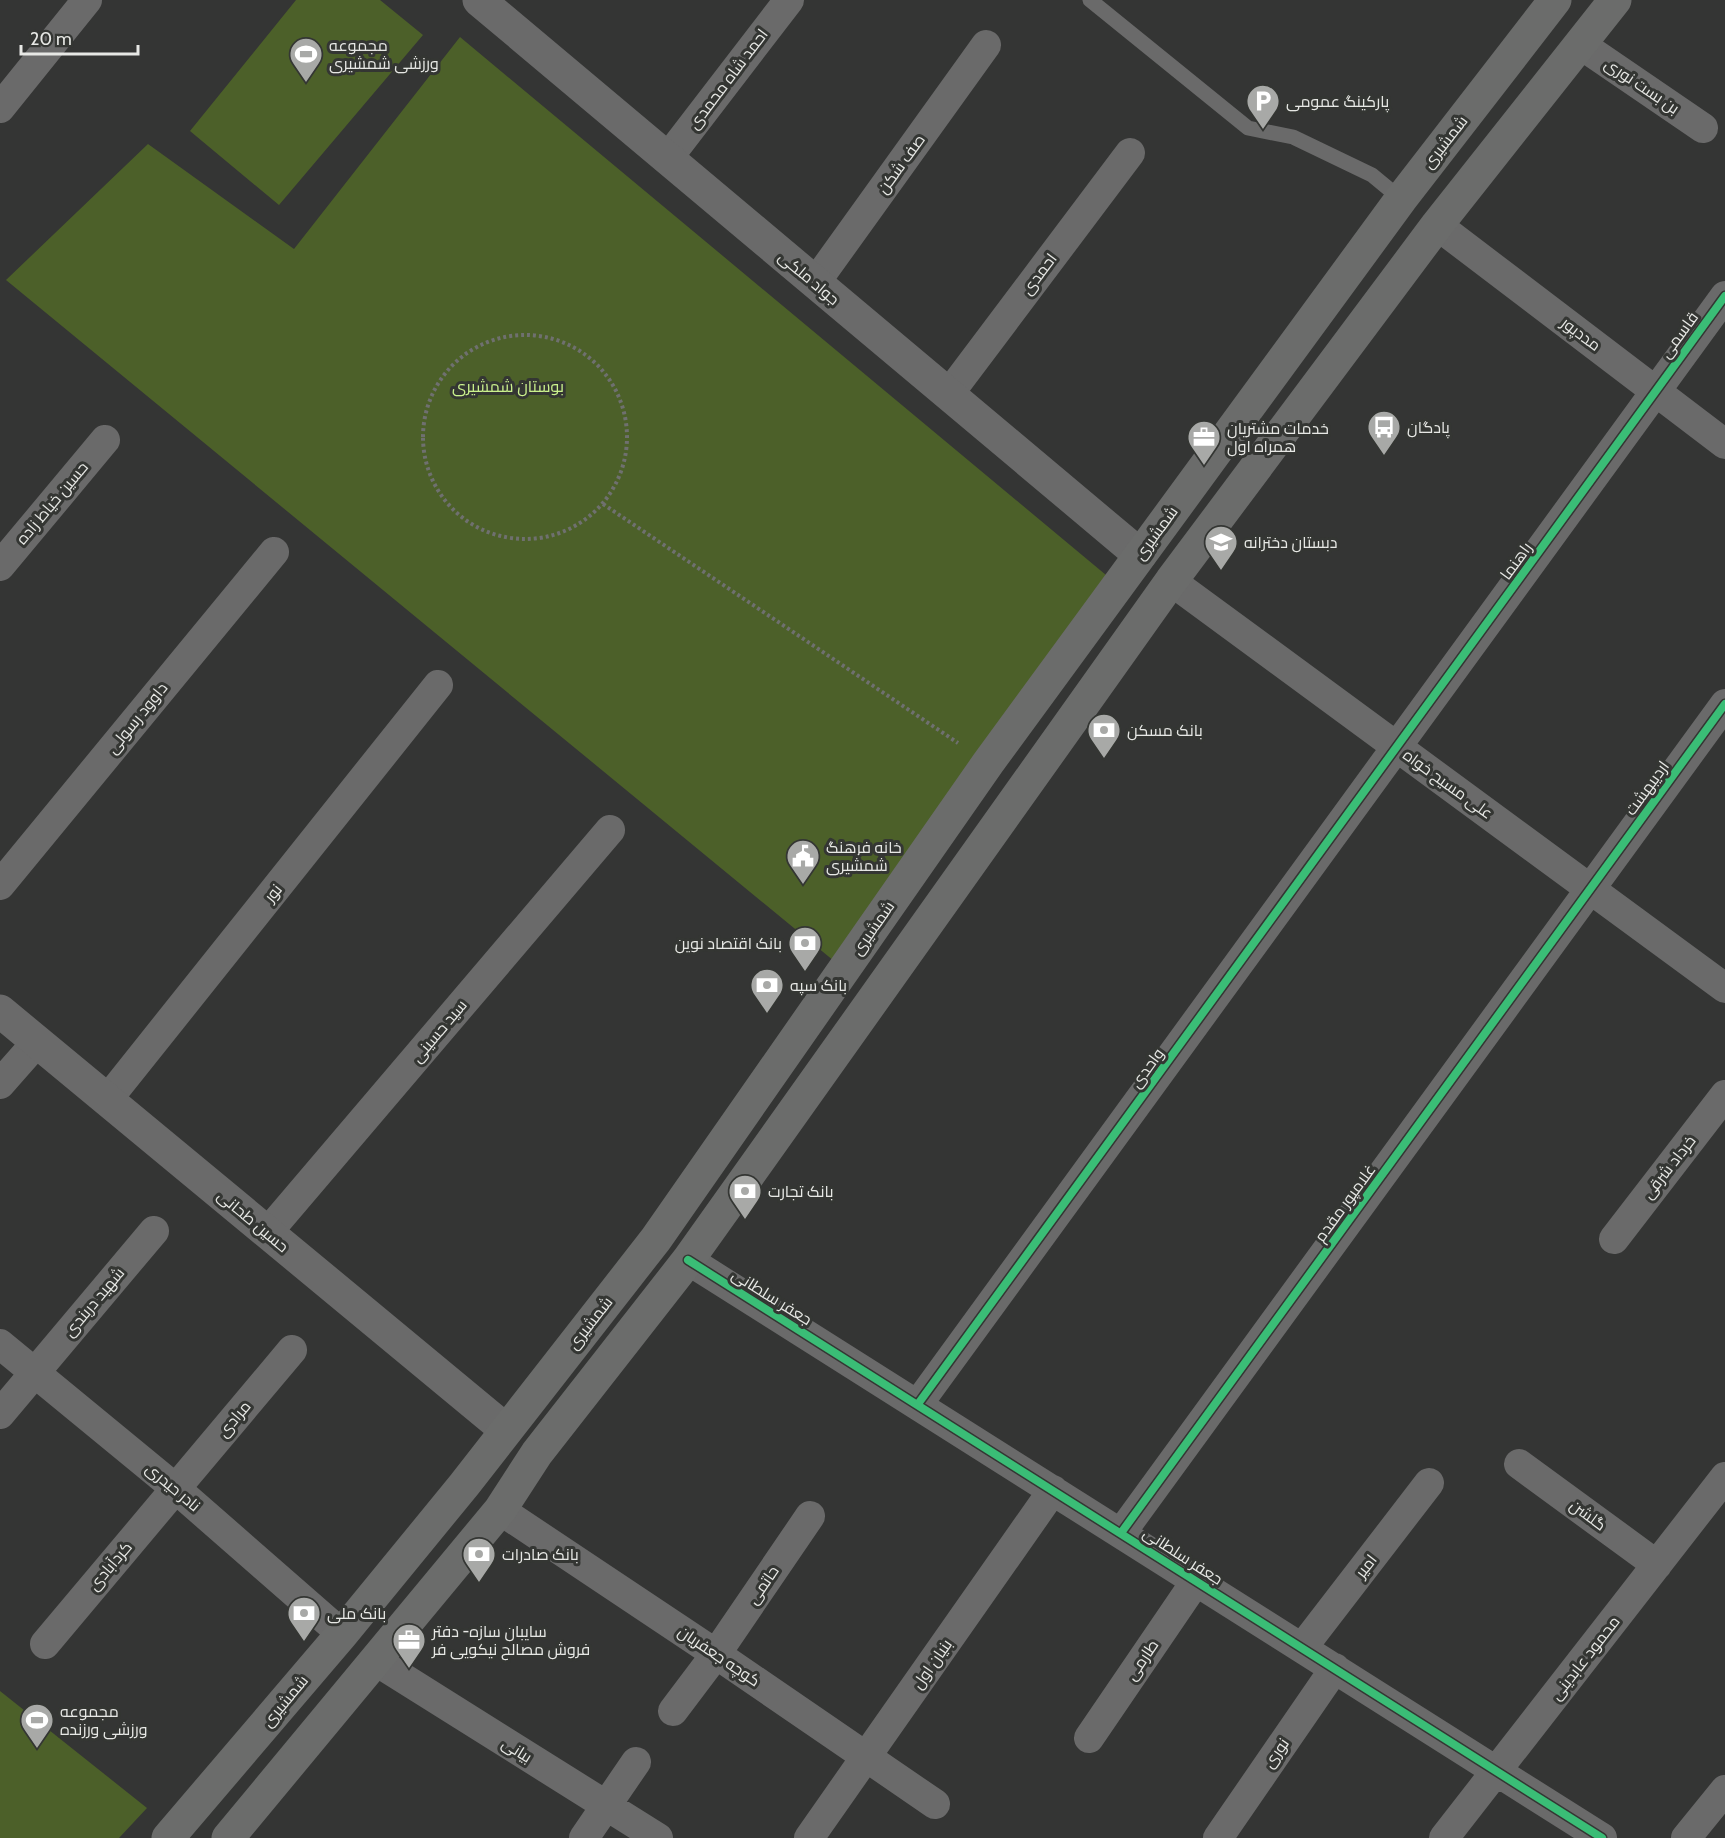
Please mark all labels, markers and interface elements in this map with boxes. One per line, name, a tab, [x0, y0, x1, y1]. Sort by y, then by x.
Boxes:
scale bar	[21, 18, 138, 56]
street label: احمد شاه محمدی	[684, 25, 773, 133]
text: 20 m	[30, 28, 72, 50]
sports icon: مجموعه ورزشی شمشیری	[288, 36, 324, 83]
place label: مجموعه ورزشی شمشیری	[329, 36, 439, 74]
street label: بن بست نوری	[1601, 54, 1683, 119]
parking icon: پارکینگ عمومی	[1245, 83, 1281, 130]
place label: پارکینگ عمومی	[1286, 92, 1390, 113]
street label: شمشیری	[1419, 112, 1472, 173]
street label: صف شکن	[873, 131, 930, 198]
street label: جواد ملکی	[774, 247, 843, 310]
street label: احمدی	[1017, 250, 1061, 299]
street label: قاسمی	[1656, 308, 1703, 362]
street label: مددپور	[1556, 312, 1604, 357]
park label: بوستان شمشیری	[452, 377, 564, 397]
bus stop icon: پادگان	[1366, 409, 1402, 456]
place label: پادگان	[1407, 418, 1451, 439]
office icon: خدمات مشتریان همراه اول	[1186, 419, 1222, 466]
place label: خدمات مشتریان همراه اول	[1227, 419, 1329, 457]
street label: حسین خیاط زاده	[12, 458, 93, 549]
street label: شمشیری	[1130, 502, 1183, 564]
school or university icon: دبستان دخترانه	[1203, 524, 1239, 571]
place label: دبستان دخترانه	[1244, 533, 1337, 553]
street label: راهنما	[1496, 539, 1536, 583]
street label: داوود رسولی	[103, 679, 172, 758]
bank icon: بانک مسکن	[1086, 712, 1122, 759]
place label: بانک مسکن	[1127, 721, 1203, 741]
street label: علی مسیح خواه	[1398, 745, 1497, 825]
street label: اردیبهشت	[1621, 757, 1674, 819]
public building icon: خانه فرهنگ شمشیری	[785, 838, 821, 885]
place label: خانه فرهنگ شمشیری	[826, 838, 902, 876]
street label: نور	[259, 880, 286, 907]
street label: شمشیری	[848, 897, 899, 959]
bank icon: بانک اقتصاد نوین	[787, 925, 823, 972]
place label: بانک اقتصاد نوین	[675, 934, 782, 954]
bank icon: بانک سپه	[749, 967, 785, 1014]
place label: بانک سپه	[790, 976, 847, 996]
street label: سید حسینی	[407, 996, 472, 1067]
street label: واحدی	[1126, 1044, 1169, 1092]
street label: خرداد شرقی	[1638, 1131, 1701, 1203]
street label: غلامپور مقدم	[1310, 1160, 1381, 1247]
bank icon: بانک تجارت	[727, 1173, 763, 1220]
place label: بانک تجارت	[768, 1182, 833, 1201]
street label: حسین طحانی	[213, 1186, 292, 1257]
street label: شهید دربندی	[60, 1264, 129, 1341]
street label: جعفر سلطانی	[728, 1265, 816, 1330]
street label: شمشیری	[564, 1293, 617, 1354]
street label: مرادی	[213, 1397, 255, 1442]
street label: نادر حیدری	[141, 1459, 204, 1516]
street label: گلشن	[1565, 1495, 1610, 1535]
street label: جعفر سلطانی	[1139, 1523, 1226, 1590]
bank icon: بانک صادرات	[461, 1536, 497, 1583]
street label: کردآبادی	[84, 1538, 137, 1595]
place label: بانک صادرات	[502, 1545, 579, 1564]
street label: امیر	[1350, 1551, 1381, 1582]
street label: حاتمی	[743, 1562, 784, 1609]
bank icon: بانک ملی	[286, 1595, 322, 1642]
place label: بانک ملی	[327, 1604, 386, 1624]
street label: محمود عابدینی	[1546, 1612, 1625, 1704]
office icon: سایبان سازه- دفتر فروش مصالح نیکویی فر	[391, 1622, 427, 1669]
place label: سایبان سازه- دفتر فروش مصالح نیکویی فر	[431, 1622, 590, 1661]
street label: کوچه جعفریان	[673, 1622, 764, 1692]
street label: بنیان اول	[908, 1635, 957, 1693]
street label: طارمی	[1121, 1636, 1163, 1685]
street label: شمشیری	[258, 1671, 313, 1731]
sports icon: مجموعه ورزشی ورزنده	[19, 1702, 55, 1749]
place label: مجموعه ورزشی ورزنده	[60, 1702, 147, 1740]
street label: بیانی	[498, 1733, 536, 1767]
street label: نوری	[1259, 1734, 1294, 1772]

